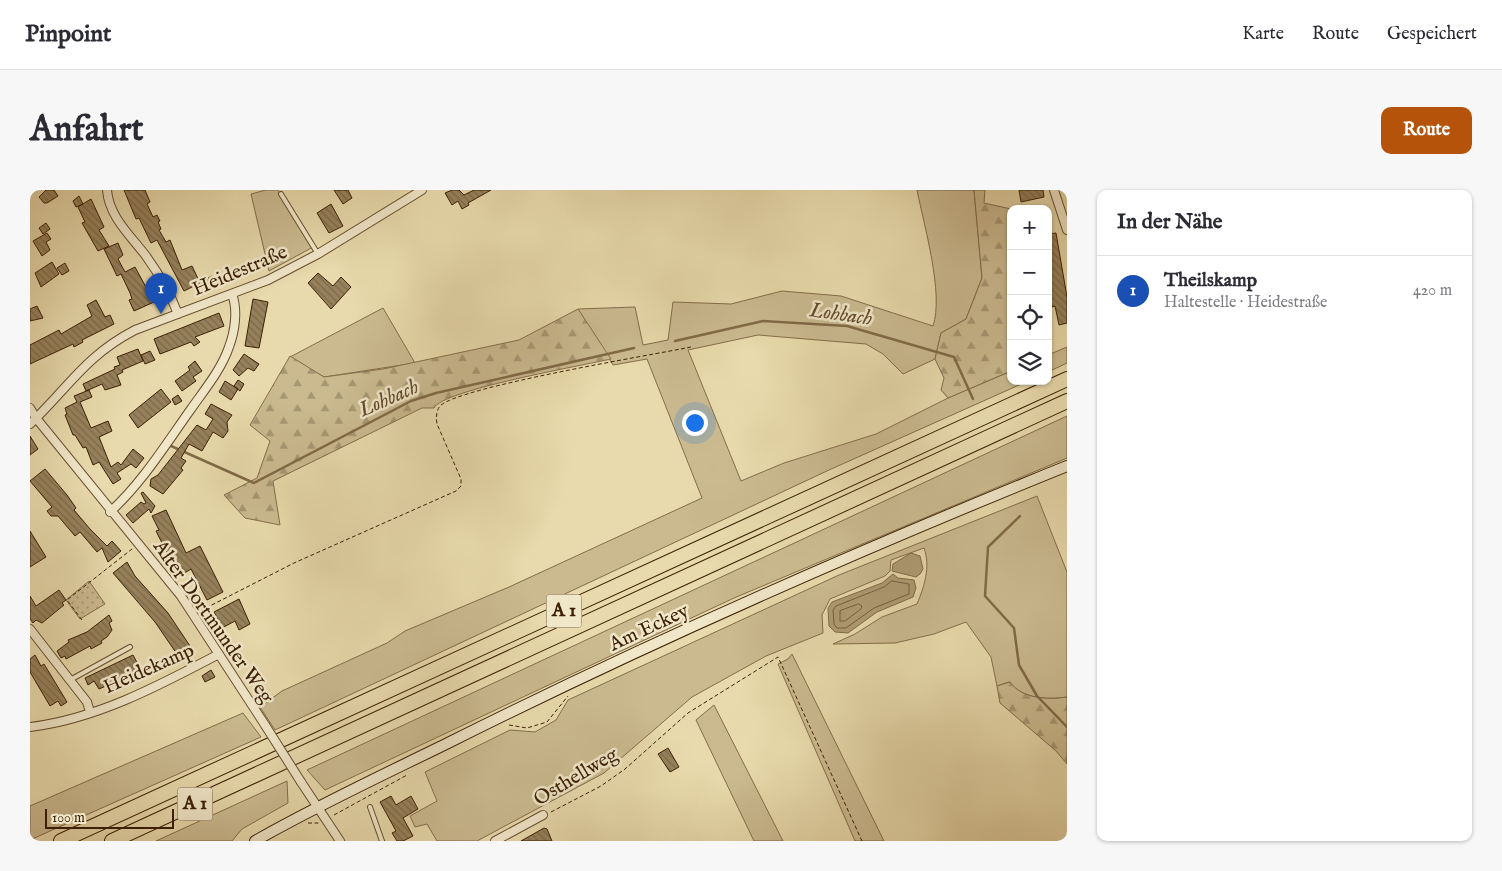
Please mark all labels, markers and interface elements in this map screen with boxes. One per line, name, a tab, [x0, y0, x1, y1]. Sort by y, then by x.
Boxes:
text: Pinpoint	[25, 19, 111, 50]
text: Karte	[1242, 23, 1284, 46]
text: Route	[1312, 23, 1359, 46]
text: Gespeichert	[1387, 23, 1477, 46]
button: Route	[1381, 107, 1472, 154]
text: Anfahrt	[30, 108, 144, 153]
map controls	[1007, 205, 1052, 385]
button: +	[1007, 205, 1052, 250]
text: In der Nähe	[1117, 209, 1223, 236]
street label: Heidestraße	[189, 240, 291, 302]
button: −	[1007, 250, 1052, 295]
text: Theilskamp	[1164, 269, 1257, 293]
pin: 1	[145, 273, 177, 314]
text: 1	[1130, 281, 1136, 301]
text: 420 m	[1413, 281, 1452, 301]
text: Haltestelle · Heidestraße	[1164, 293, 1327, 313]
button: locate	[1007, 295, 1052, 340]
water label: Lohbach	[807, 297, 874, 333]
button: layers	[1007, 340, 1052, 385]
water label: Lohbach	[354, 374, 423, 425]
your location	[682, 410, 708, 436]
street label: Alter Dortmunder Weg	[147, 535, 279, 709]
road number: A 1	[546, 594, 582, 628]
street label: Am Eckey	[604, 599, 693, 658]
street label: Heidekamp	[100, 638, 198, 700]
street label: Osthellweg	[529, 742, 624, 812]
road number: A 1	[178, 788, 212, 820]
scale bar	[45, 806, 174, 829]
text: 100 m	[52, 809, 85, 827]

